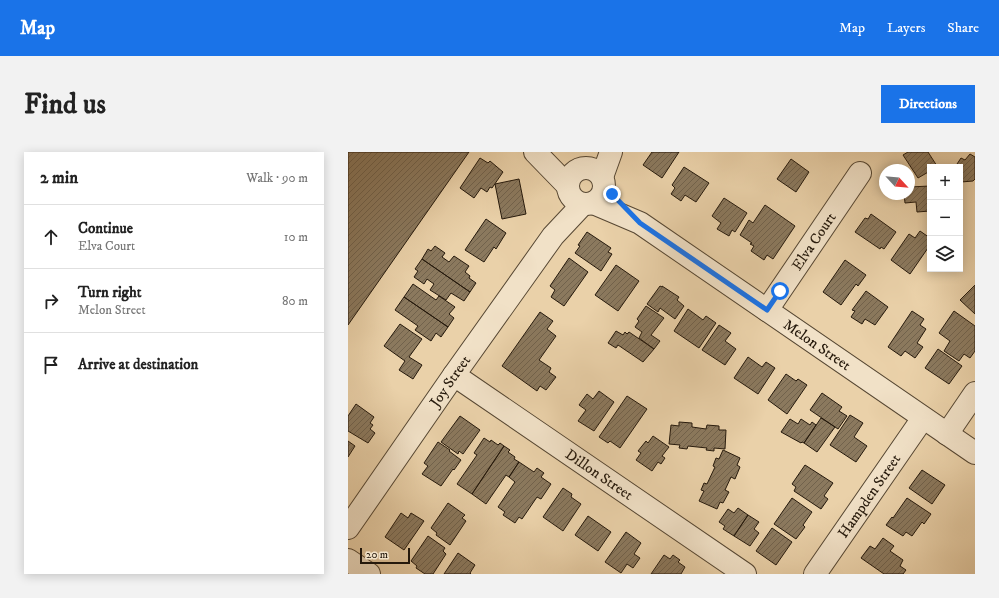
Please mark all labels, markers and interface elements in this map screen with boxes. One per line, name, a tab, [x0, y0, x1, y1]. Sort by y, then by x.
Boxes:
text: Map	[20, 17, 55, 40]
text: Map	[839, 19, 865, 37]
text: Layers	[887, 19, 925, 37]
text: Share	[947, 19, 979, 37]
button: Directions	[881, 85, 975, 123]
text: Find us	[24, 87, 106, 122]
north arrow	[879, 164, 915, 200]
map controls	[927, 164, 963, 272]
button: +	[927, 164, 963, 200]
text: 2 min	[40, 167, 78, 189]
text: Walk · 90 m	[246, 170, 308, 186]
route end	[603, 185, 621, 203]
button: −	[927, 200, 963, 236]
street label: Elva Court	[788, 209, 841, 274]
text: Continue	[78, 219, 133, 238]
icon: ahead	[40, 226, 62, 248]
text: 10 m	[284, 229, 308, 245]
button: layers	[927, 236, 963, 272]
text: Elva Court	[78, 238, 135, 254]
route start	[771, 282, 789, 300]
text: Turn right	[78, 283, 141, 302]
icon: right	[40, 290, 62, 312]
text: 80 m	[282, 293, 308, 309]
text: Melon Street	[78, 302, 146, 318]
street label: Melon Street	[779, 315, 855, 375]
street label: Joy Street	[425, 351, 475, 412]
icon: arrive	[40, 354, 62, 376]
text: Arrive at destination	[78, 355, 198, 374]
street label: Dillon Street	[561, 445, 637, 505]
street label: Hampden Street	[834, 450, 905, 542]
scale bar	[360, 546, 410, 565]
text: 20 m	[366, 548, 388, 562]

